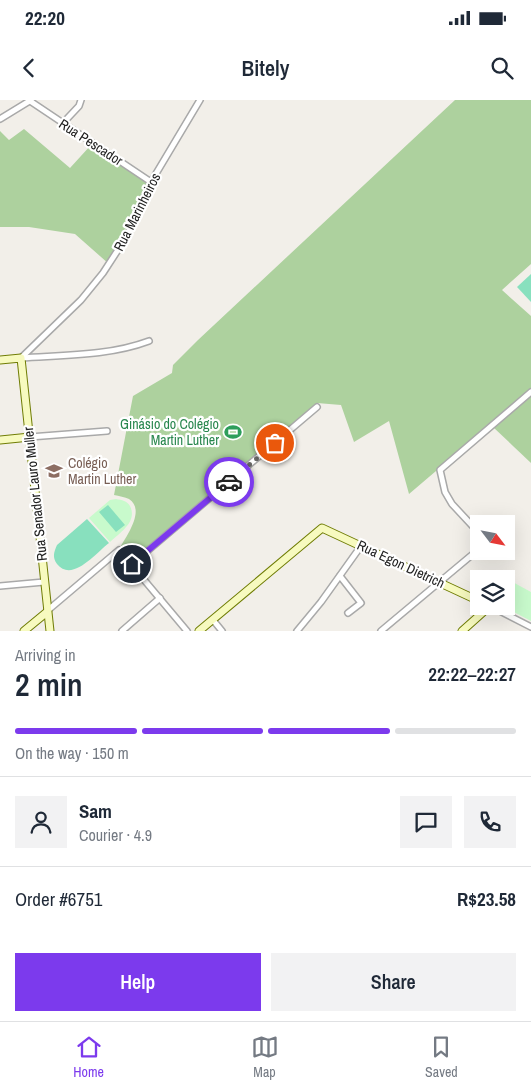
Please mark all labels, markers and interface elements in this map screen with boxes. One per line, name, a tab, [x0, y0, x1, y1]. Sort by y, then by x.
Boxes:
text: 22:20	[25, 5, 65, 31]
text: Bitely	[242, 53, 289, 83]
icon: back	[15, 54, 43, 82]
icon: search	[488, 54, 516, 82]
street label: Rua Pescador	[56, 115, 127, 169]
street label: Rua Marinheiros	[110, 170, 165, 254]
place label: Ginásio do Colégio Martin Luther	[120, 415, 219, 449]
sports icon: Ginásio do Colégio Martin Luther	[223, 422, 243, 442]
pin	[254, 422, 296, 464]
street label: Rua Senador Lauro Muller	[19, 426, 51, 562]
icon: bag	[261, 429, 289, 457]
place label: Colégio Martin Luther	[68, 454, 136, 488]
courier	[204, 457, 254, 507]
school or university icon: Colégio Martin Luther	[44, 461, 64, 481]
icon: car	[215, 468, 243, 496]
north arrow	[470, 515, 515, 560]
map controls	[470, 515, 515, 615]
street label: Rua Egon Dietrich	[354, 536, 448, 592]
pin	[111, 543, 153, 585]
icon: home	[118, 550, 146, 578]
button: layers	[470, 570, 515, 615]
text: Arriving in	[15, 644, 76, 666]
text: 22:22–22:27	[428, 661, 516, 687]
text: 2 min	[15, 663, 83, 706]
text: On the way · 150 m	[15, 742, 129, 764]
button: person	[15, 796, 67, 848]
button: chat	[400, 796, 452, 848]
button: phone	[464, 796, 516, 848]
text: Sam	[79, 798, 112, 824]
text: Courier · 4.9	[79, 824, 152, 846]
text: Order #6751	[15, 886, 102, 912]
text: R$23.58	[457, 886, 516, 912]
button: Help	[15, 953, 261, 1011]
button: Share	[271, 953, 516, 1011]
tab: Home	[73, 1033, 104, 1081]
tab: Map	[251, 1033, 279, 1081]
tab: Saved	[425, 1033, 458, 1081]

